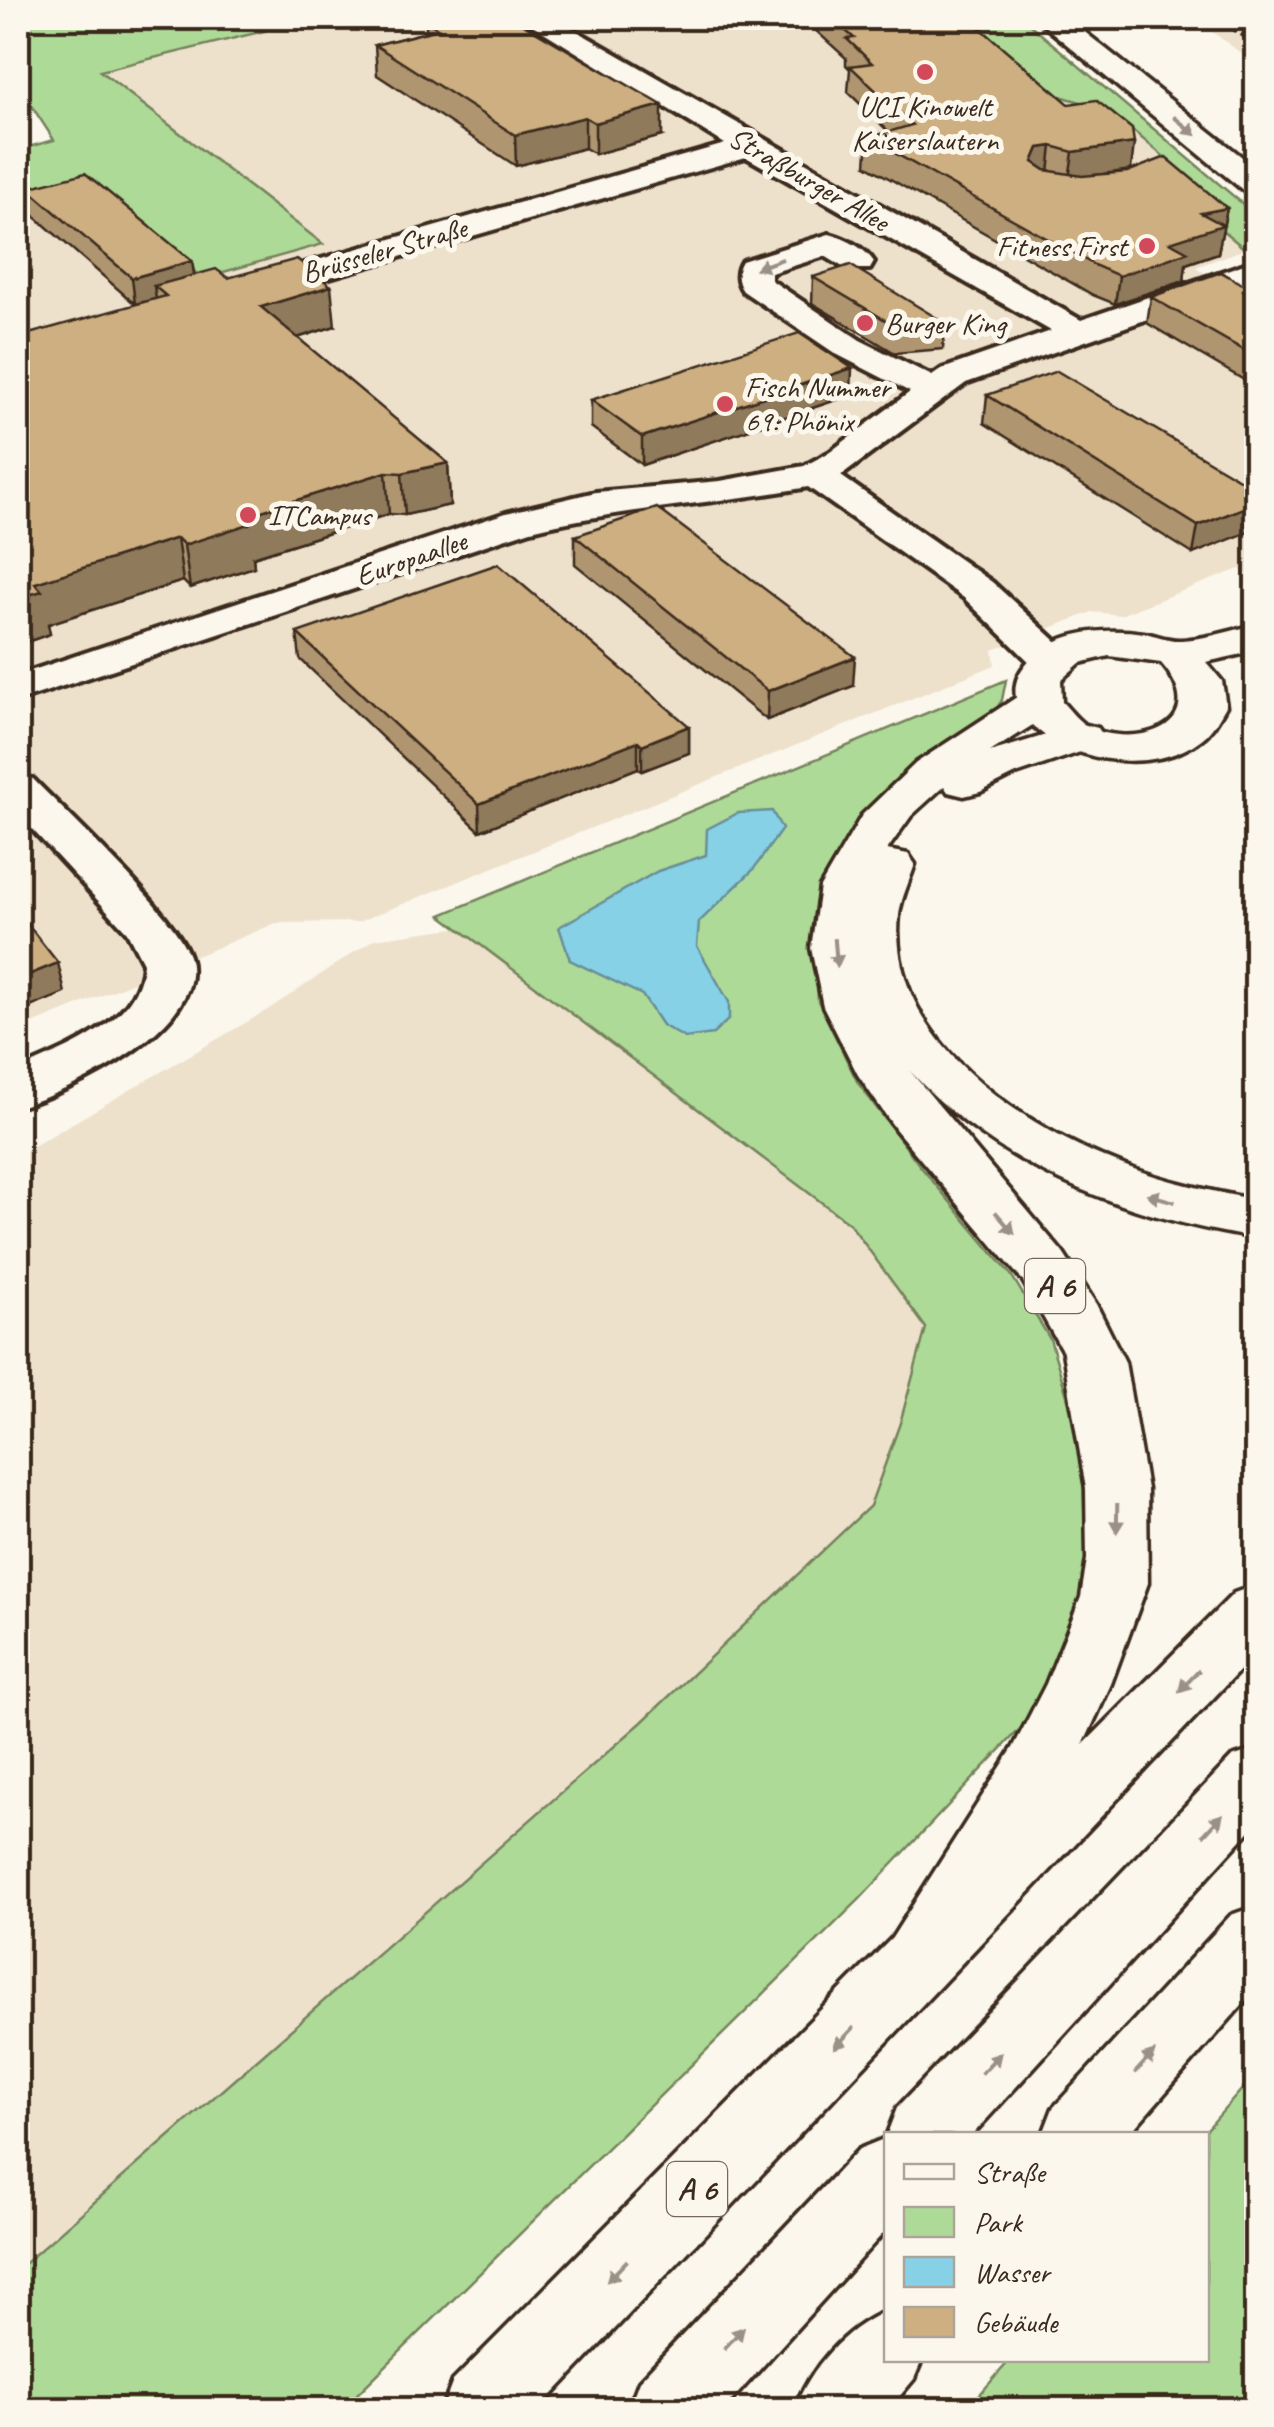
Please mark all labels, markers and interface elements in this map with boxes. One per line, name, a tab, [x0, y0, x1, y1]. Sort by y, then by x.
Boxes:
marker: UCI Kinowelt Kaiserslautern	[914, 61, 936, 83]
place label: UCI Kinowelt Kaiserslautern	[852, 87, 1000, 159]
one-way arrow	[1172, 115, 1197, 137]
street label: Straßburger Allee	[722, 118, 898, 241]
street label: Brüsseler Straße	[297, 208, 473, 292]
place label: Fitness First	[996, 227, 1130, 265]
marker: Fitness First	[1136, 235, 1158, 257]
one-way arrow	[754, 257, 784, 272]
place label: Burger King	[885, 304, 1008, 342]
marker: Burger King	[854, 312, 876, 334]
place label: Fisch Nummer 69: Phönix	[745, 368, 892, 440]
marker: Fisch Nummer 69: Phönix	[714, 393, 736, 415]
place label: ITCampus	[268, 496, 374, 534]
marker: ITCampus	[237, 504, 259, 526]
street label: Europaallee	[351, 521, 474, 595]
one-way arrow	[829, 937, 845, 969]
one-way arrow	[1146, 1190, 1176, 1205]
one-way arrow	[994, 1210, 1016, 1235]
road number: A 6	[1025, 1259, 1085, 1313]
one-way arrow	[1108, 1502, 1124, 1534]
one-way arrow	[1178, 1669, 1201, 1693]
one-way arrow	[1201, 1814, 1224, 1838]
one-way arrow	[833, 2026, 856, 2050]
one-way arrow	[1134, 2050, 1156, 2075]
one-way arrow	[979, 2051, 1002, 2075]
legend	[884, 2132, 1209, 2362]
text: Straße	[974, 2153, 1047, 2191]
road number: A 6	[667, 2162, 727, 2216]
text: Park	[974, 2203, 1024, 2241]
text: Wasser	[974, 2253, 1052, 2291]
one-way arrow	[606, 2259, 629, 2283]
text: Gebäude	[974, 2303, 1059, 2341]
one-way arrow	[722, 2326, 745, 2350]

